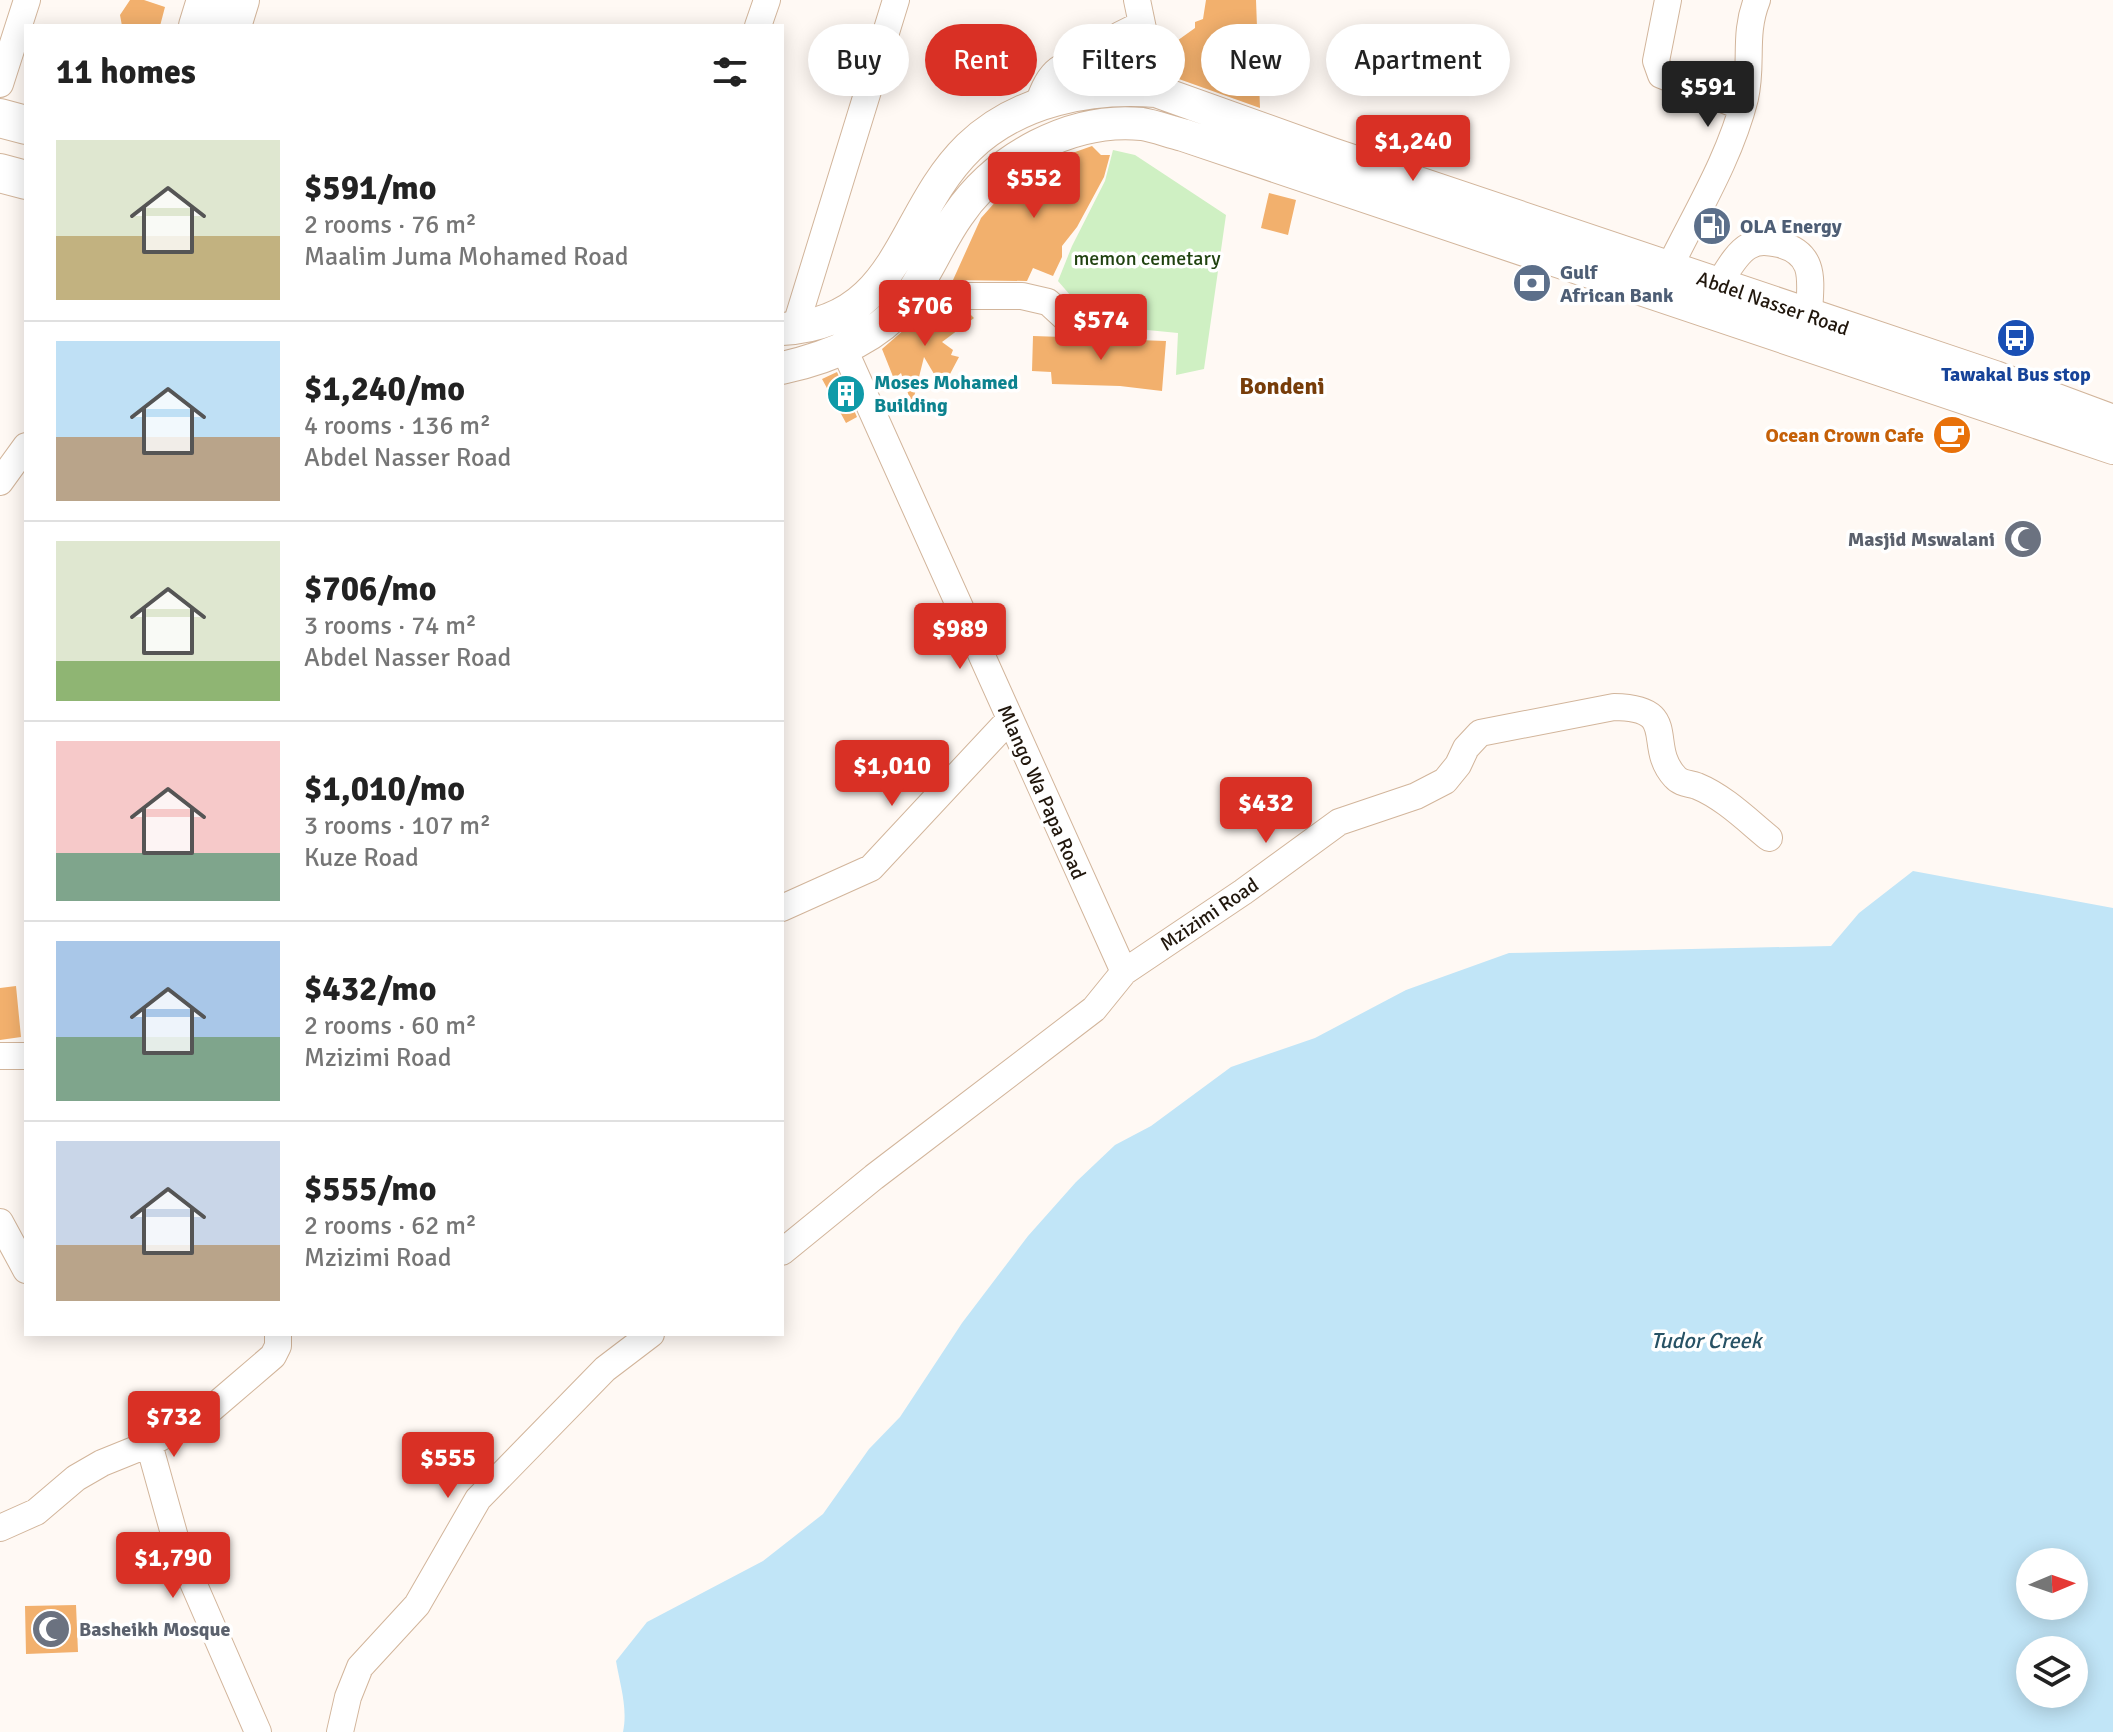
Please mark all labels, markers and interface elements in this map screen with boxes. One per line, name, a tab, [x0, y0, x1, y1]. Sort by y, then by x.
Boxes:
chip: Buy	[808, 24, 909, 96]
chip: Rent	[925, 24, 1037, 96]
chip: Filters	[1053, 24, 1185, 96]
chip: New	[1201, 24, 1310, 96]
chip: Apartment	[1326, 24, 1510, 96]
icon: filters	[708, 50, 752, 94]
text: 11 homes	[56, 51, 196, 93]
pin: $591	[1661, 61, 1755, 129]
text: $591	[1680, 71, 1736, 103]
pin: $1,240	[1348, 115, 1478, 183]
text: $1,240	[1374, 125, 1452, 157]
pin: $552	[987, 152, 1081, 220]
text: $552	[1006, 162, 1062, 194]
text: $591/mo	[304, 167, 437, 209]
icon: home	[120, 172, 216, 268]
fuel station icon: OLA Energy	[1691, 205, 1733, 247]
text: 2 rooms · 76 m²	[304, 209, 477, 241]
place label: OLA Energy	[1740, 214, 1842, 239]
text: Maalim Juma Mohamed Road	[304, 241, 629, 273]
park label: memon cemetary	[1073, 246, 1221, 271]
place label: Gulf African Bank	[1560, 260, 1674, 308]
bank icon: Gulf African Bank	[1511, 262, 1553, 304]
street label: Abdel Nasser Road	[1693, 266, 1852, 341]
pin: $706	[878, 280, 972, 348]
text: $706	[897, 290, 953, 322]
pin: $574	[1054, 294, 1148, 362]
text: $574	[1073, 304, 1129, 336]
bus stop icon: Tawakal Bus stop	[1995, 317, 2037, 359]
place label: Tawakal Bus stop	[1941, 362, 2091, 387]
text: $1,240/mo	[304, 368, 465, 410]
place label: Moses Mohamed Building	[874, 370, 1018, 418]
district label: Bondeni	[1239, 371, 1325, 401]
icon: home	[120, 373, 216, 469]
building icon: Moses Mohamed Building	[825, 373, 867, 415]
text: 4 rooms · 136 m²	[304, 410, 491, 442]
cafe icon: Ocean Crown Cafe	[1931, 414, 1973, 456]
place label: Ocean Crown Cafe	[1766, 423, 1924, 448]
text: Abdel Nasser Road	[304, 442, 511, 474]
mosque icon: Masjid Mswalani	[2002, 518, 2044, 560]
place label: Masjid Mswalani	[1848, 527, 1995, 552]
text: $706/mo	[304, 568, 437, 610]
icon: home	[120, 573, 216, 669]
pin: $989	[913, 603, 1007, 671]
text: 3 rooms · 74 m²	[304, 610, 477, 642]
text: $989	[932, 613, 988, 645]
text: Abdel Nasser Road	[304, 642, 511, 674]
street label: Mlango Wa Papa Road	[992, 701, 1091, 883]
pin: $1,010	[827, 740, 957, 808]
text: $1,010	[853, 750, 931, 782]
text: $1,010/mo	[304, 768, 465, 810]
icon: home	[120, 773, 216, 869]
pin: $432	[1219, 777, 1313, 845]
text: $432	[1238, 787, 1294, 819]
text: 3 rooms · 107 m²	[304, 810, 491, 842]
text: Kuze Road	[304, 842, 419, 874]
street label: Mzizimi Road	[1155, 872, 1263, 956]
text: $432/mo	[304, 968, 437, 1010]
icon: home	[120, 973, 216, 1069]
text: 2 rooms · 60 m²	[304, 1010, 477, 1042]
text: Mzizimi Road	[304, 1042, 451, 1074]
text: $555/mo	[304, 1168, 437, 1210]
icon: home	[120, 1173, 216, 1269]
text: 2 rooms · 62 m²	[304, 1210, 477, 1242]
text: Mzizimi Road	[304, 1242, 451, 1274]
water label: Tudor Creek	[1650, 1327, 1764, 1354]
pin: $732	[127, 1391, 221, 1459]
text: $732	[146, 1401, 202, 1433]
pin: $555	[401, 1432, 495, 1500]
text: $555	[420, 1442, 476, 1474]
pin: $1,790	[108, 1532, 238, 1600]
text: $1,790	[134, 1542, 212, 1574]
north arrow	[2016, 1548, 2088, 1620]
map controls	[2016, 1548, 2088, 1708]
mosque icon: Basheikh Mosque	[30, 1608, 72, 1650]
place label: Basheikh Mosque	[79, 1617, 231, 1642]
button: layers	[2016, 1636, 2088, 1708]

